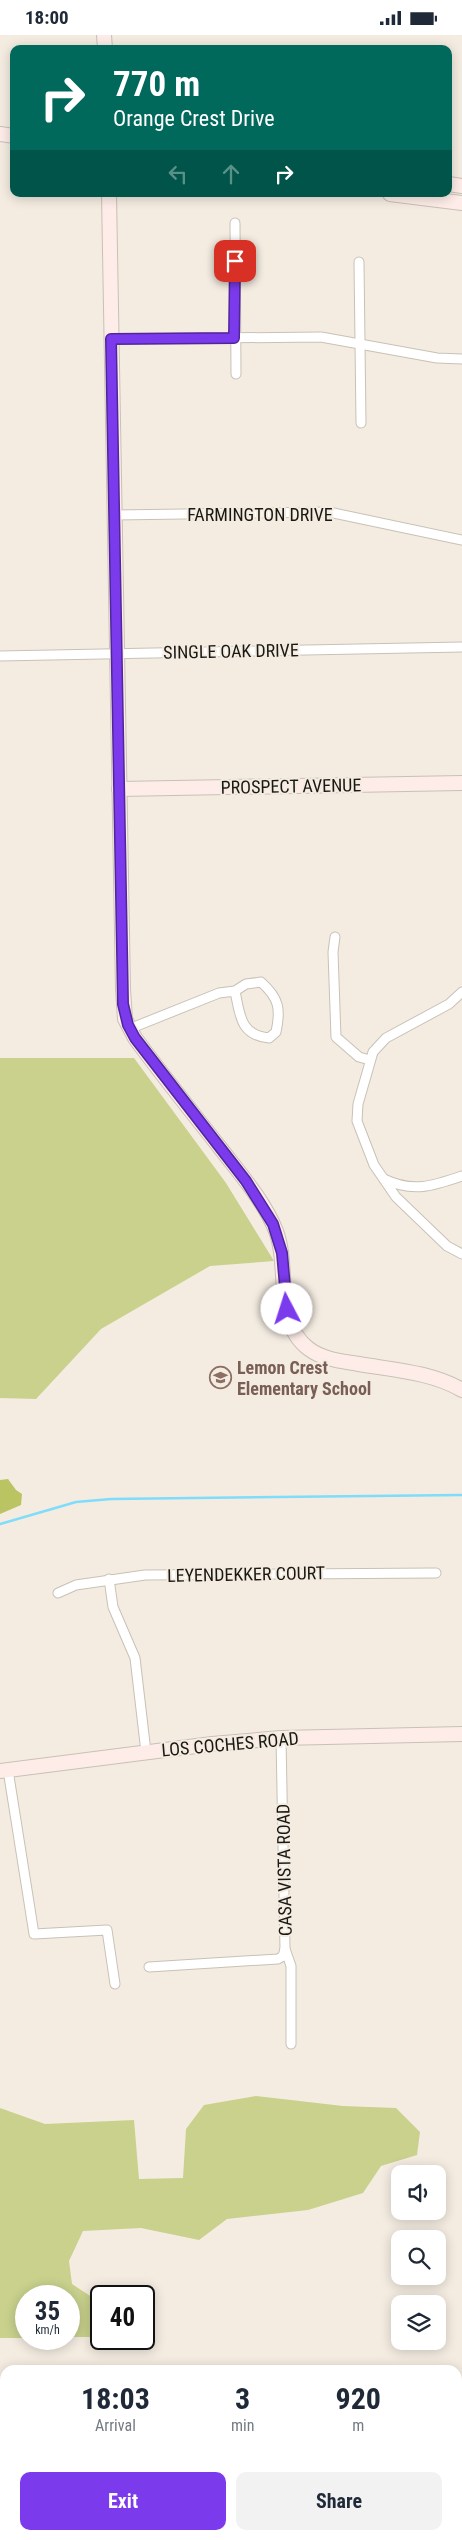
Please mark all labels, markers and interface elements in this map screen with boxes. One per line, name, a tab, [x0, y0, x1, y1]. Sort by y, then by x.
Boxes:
text: 18:00	[25, 6, 69, 29]
text: 770 m	[113, 64, 200, 105]
icon: right	[30, 65, 95, 130]
text: Orange Crest Drive	[113, 106, 275, 131]
icon: left	[164, 160, 192, 188]
icon: ahead	[217, 160, 245, 188]
icon: right	[270, 160, 298, 188]
pin	[214, 240, 256, 282]
icon: arrive	[221, 247, 249, 275]
street label: FARMINGTON DRIVE	[187, 504, 333, 525]
street label: SINGLE OAK DRIVE	[163, 639, 299, 663]
street label: PROSPECT AVENUE	[221, 774, 361, 798]
position arrow	[260, 1282, 312, 1334]
place label: Lemon Crest Elementary School	[237, 1357, 371, 1399]
school or university icon: Lemon Crest Elementary School	[209, 1365, 233, 1389]
street label: LEYENDEKKER COURT	[167, 1562, 325, 1586]
street label: LOS COCHES ROAD	[160, 1728, 300, 1760]
street label: CASA VISTA ROAD	[272, 1804, 296, 1936]
map controls	[391, 2165, 446, 2350]
button: sound	[391, 2165, 446, 2220]
button: search	[391, 2230, 446, 2285]
speed limit sign: 40	[90, 2285, 155, 2350]
button: layers	[391, 2295, 446, 2350]
text: 35	[35, 2297, 60, 2326]
text: km/h	[35, 2323, 60, 2337]
text: 18:03	[81, 2381, 150, 2416]
text: 3	[235, 2381, 250, 2416]
text: 920	[335, 2381, 381, 2416]
text: Arrival	[95, 2416, 136, 2435]
text: min	[231, 2416, 254, 2435]
text: m	[352, 2416, 364, 2435]
button: Exit	[20, 2472, 226, 2530]
button: Share	[236, 2472, 442, 2530]

